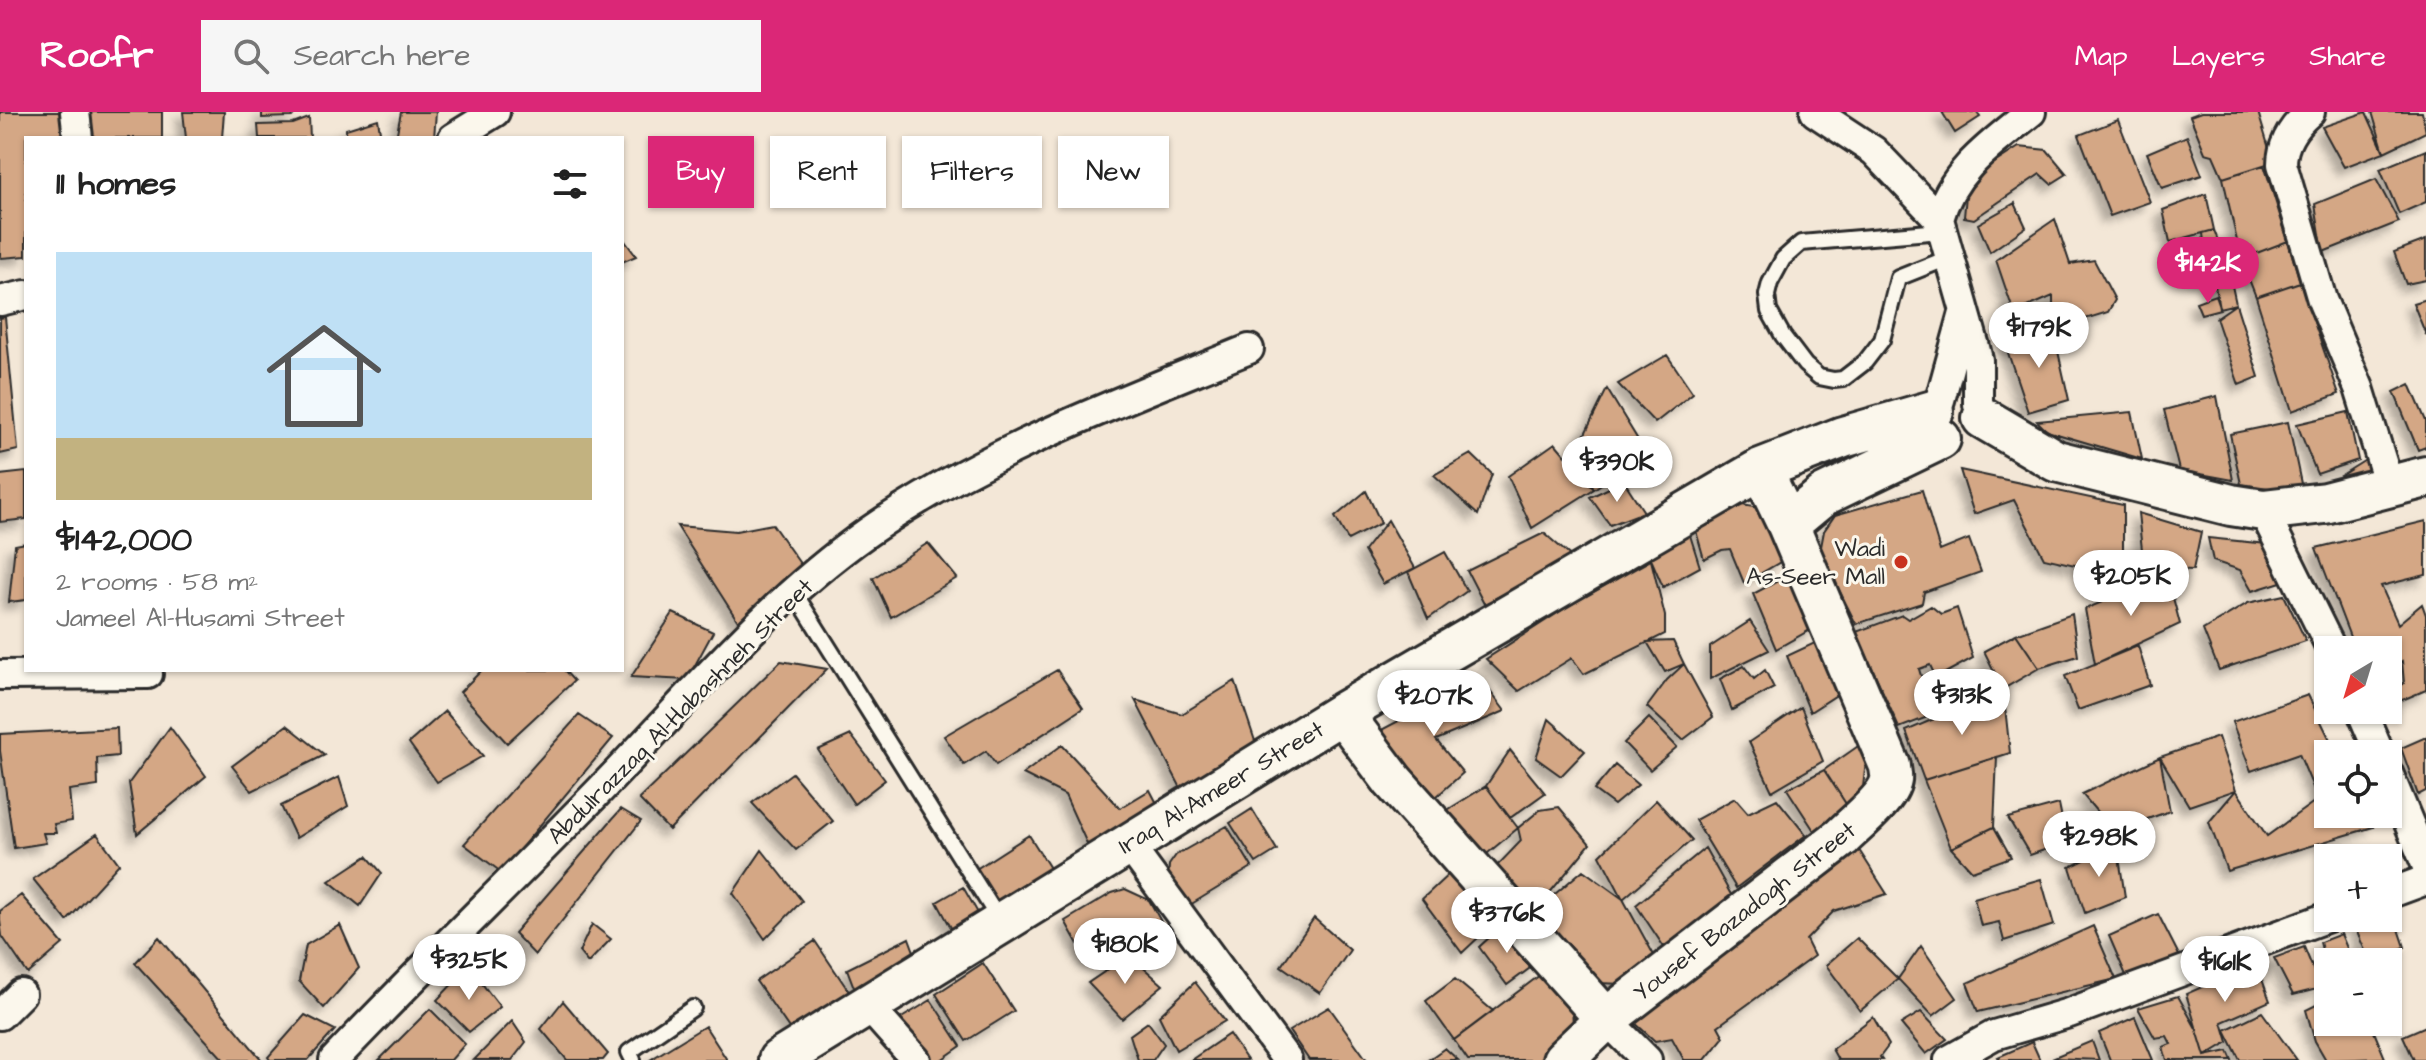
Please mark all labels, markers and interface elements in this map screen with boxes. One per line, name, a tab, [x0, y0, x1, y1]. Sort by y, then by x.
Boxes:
search box	[201, 20, 761, 92]
text: Roofr	[40, 30, 153, 82]
icon: search	[229, 34, 273, 78]
text: Search here	[293, 35, 470, 77]
text: Map	[2075, 37, 2128, 76]
text: Layers	[2172, 37, 2265, 76]
text: Share	[2309, 37, 2386, 76]
chip: Buy	[648, 136, 754, 208]
chip: Rent	[770, 136, 886, 208]
chip: Filters	[902, 136, 1042, 208]
chip: New	[1058, 136, 1169, 208]
text: 11 homes	[56, 160, 176, 208]
icon: filters	[548, 162, 592, 206]
pin: $142K	[2152, 237, 2264, 305]
text: $142K	[2175, 245, 2241, 281]
pin: $179K	[1983, 302, 2095, 370]
icon: home	[252, 304, 396, 448]
text: $179K	[2007, 310, 2071, 346]
pin: $390K	[1561, 436, 1673, 504]
text: $390K	[1580, 444, 1654, 480]
text: $142,000	[56, 516, 192, 564]
place label: Wadi As-Seer Mall	[1746, 532, 1885, 594]
pin: $205K	[2075, 550, 2187, 618]
marker: Wadi As-Seer Mall	[1892, 553, 1910, 571]
text: $205K	[2091, 558, 2171, 594]
text: 2 rooms · 58 m²	[56, 564, 258, 600]
street label: Abdulrazzaq Al-Habashneh Street	[540, 571, 822, 852]
text: Jameel Al-Husami Street	[56, 600, 345, 636]
north arrow	[2314, 636, 2402, 724]
map controls	[2314, 636, 2402, 1036]
pin: $313K	[1906, 669, 2018, 737]
pin: $207K	[1378, 670, 1490, 738]
text: $313K	[1932, 677, 1992, 713]
text: $207K	[1395, 678, 1473, 714]
street label: Iraq Al-Ameer Street	[1112, 713, 1331, 863]
button: locate	[2314, 740, 2402, 828]
pin: $298K	[2043, 811, 2155, 879]
street label: Yousef Bazadogh Street	[1626, 814, 1864, 1010]
text: $298K	[2061, 819, 2137, 855]
button: +	[2314, 844, 2402, 932]
pin: $376K	[1451, 887, 1563, 955]
text: $376K	[1469, 895, 1545, 931]
pin: $180K	[1069, 918, 1181, 986]
text: $180K	[1092, 926, 1158, 962]
pin: $325K	[413, 934, 525, 1002]
pin: $161K	[2169, 936, 2281, 1004]
text: $325K	[431, 942, 507, 978]
text: $161K	[2198, 944, 2252, 980]
button: −	[2314, 948, 2402, 1036]

